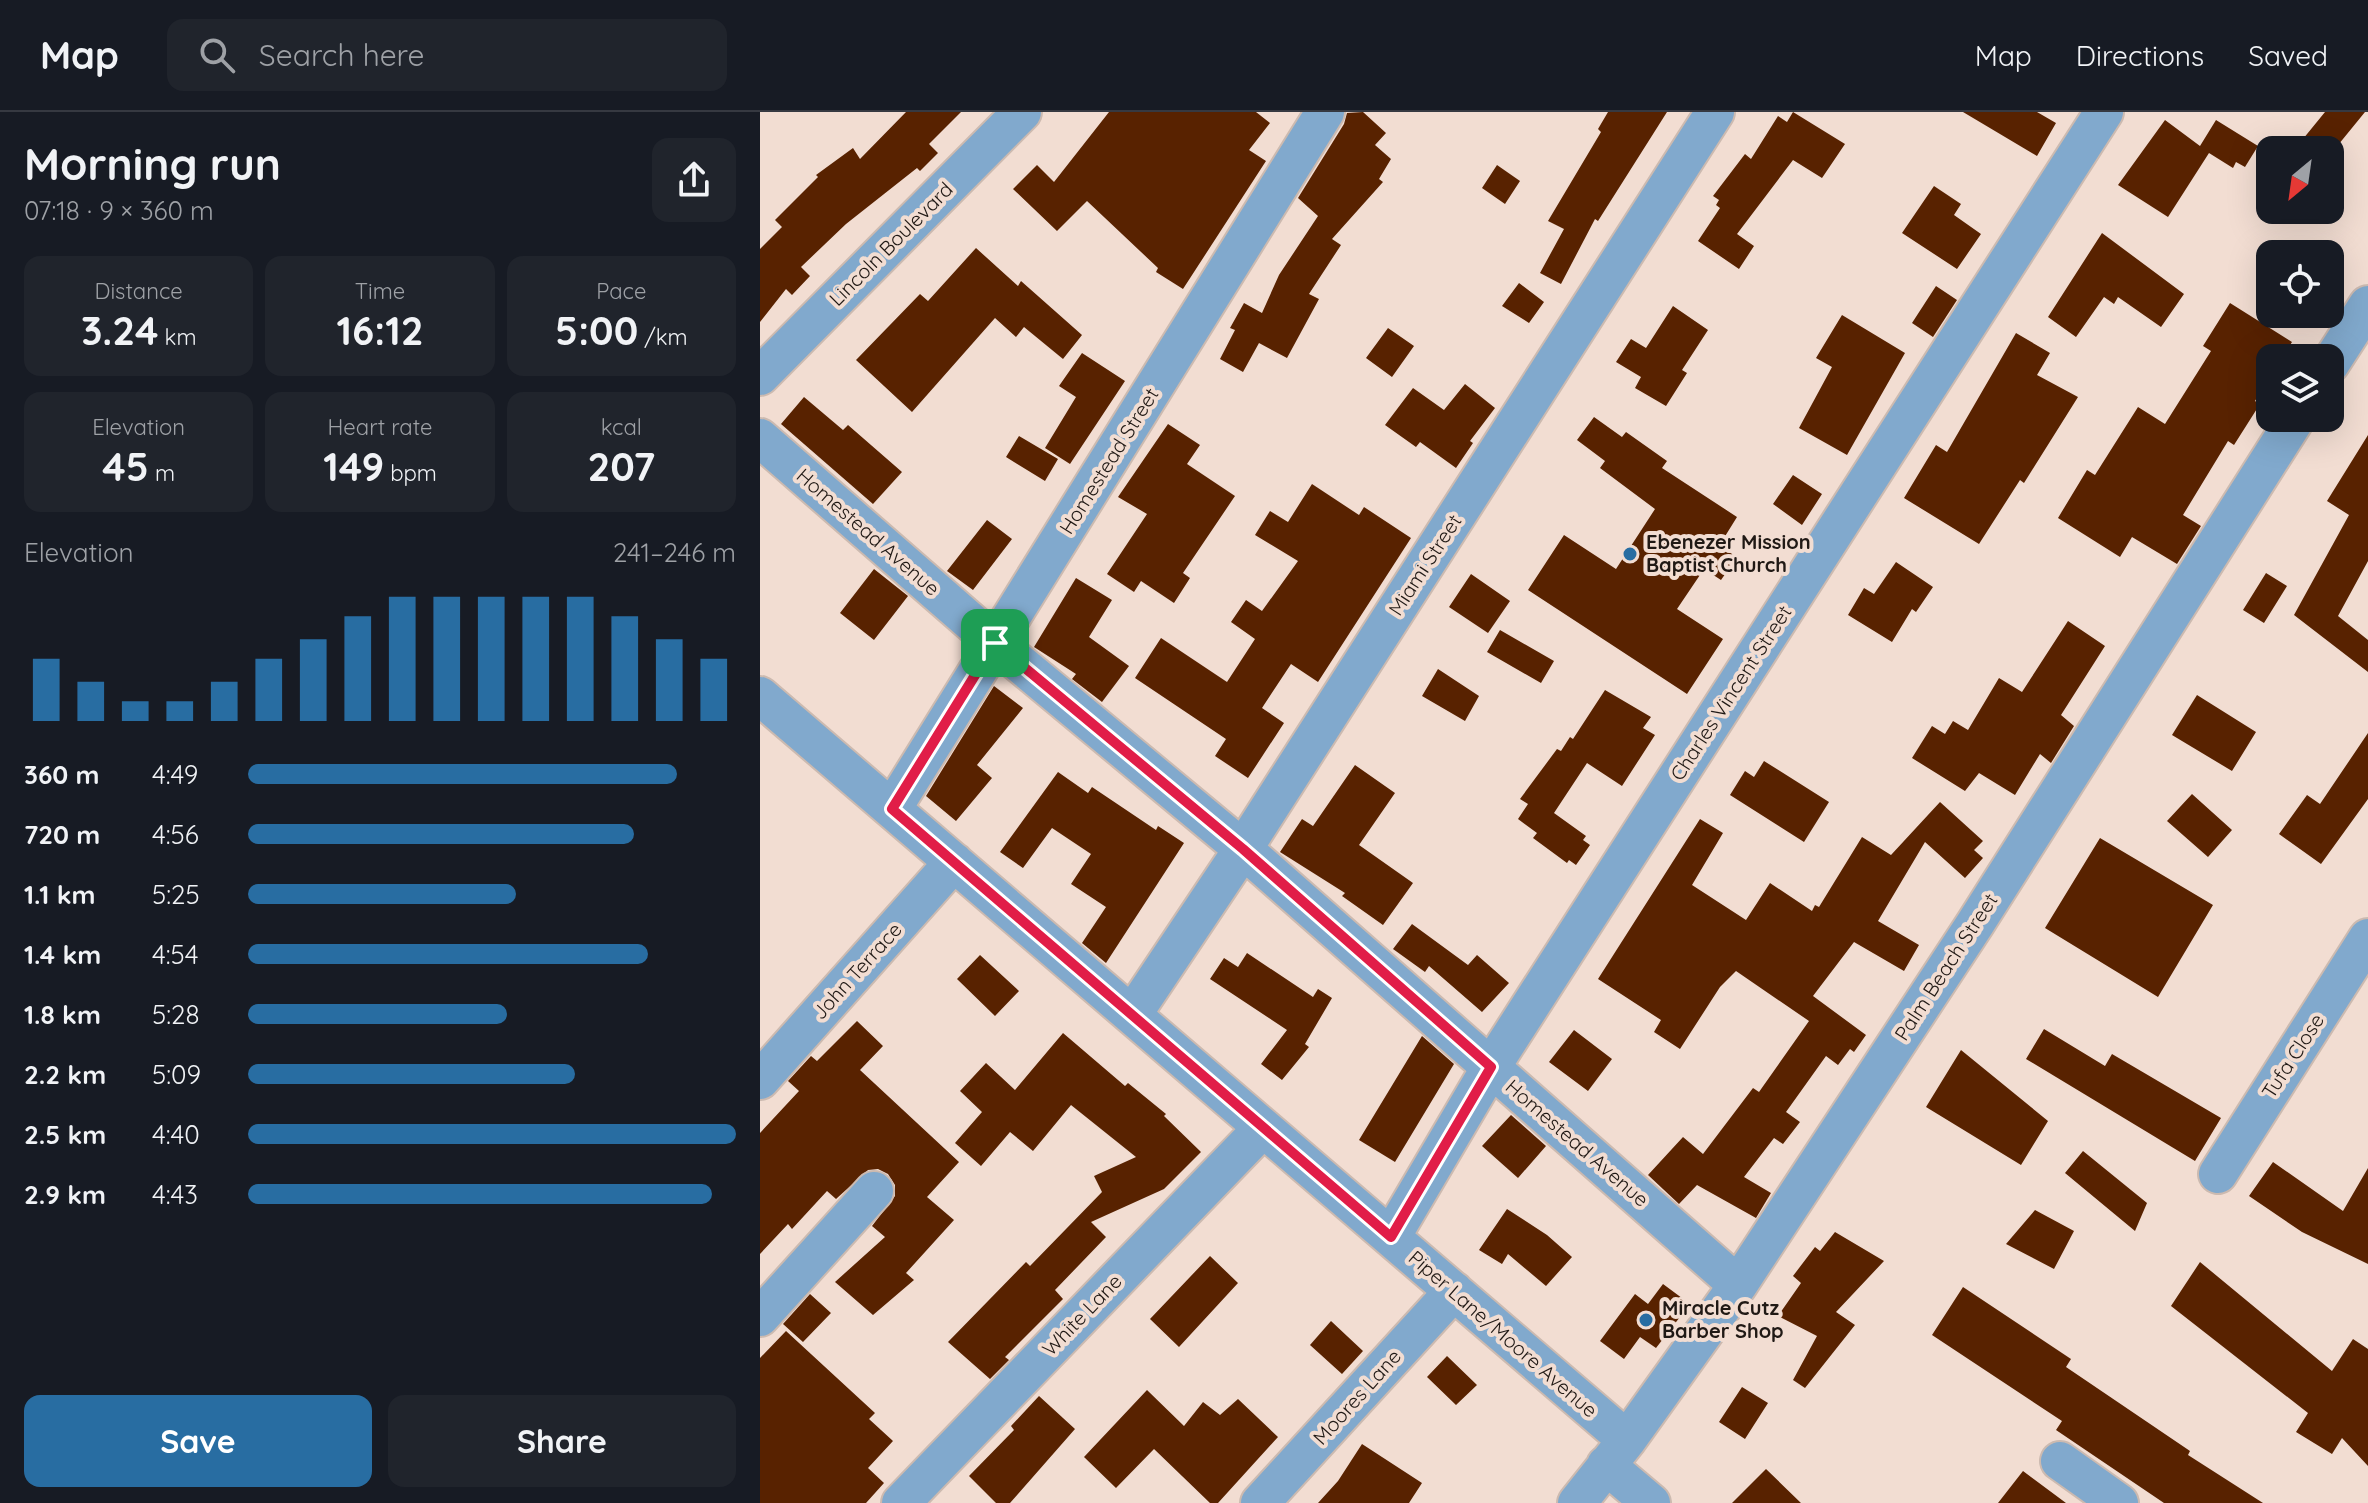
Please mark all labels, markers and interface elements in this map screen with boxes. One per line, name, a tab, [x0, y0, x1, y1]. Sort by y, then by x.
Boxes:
search box	[167, 19, 727, 91]
text: Map	[40, 31, 119, 79]
icon: search	[195, 33, 239, 77]
text: Search here	[259, 36, 424, 74]
text: Map	[1975, 38, 2032, 73]
text: Directions	[2076, 38, 2204, 73]
text: Saved	[2248, 38, 2328, 73]
text: Morning run	[24, 136, 281, 191]
north arrow	[2256, 136, 2344, 224]
map controls	[2256, 136, 2344, 432]
button: share	[652, 138, 736, 222]
street label: Lincoln Boulevard	[824, 177, 958, 311]
text: 07:18 · 9 × 360 m	[24, 194, 214, 227]
button: locate	[2256, 240, 2344, 328]
text: Distance	[95, 277, 183, 305]
text: Time	[355, 277, 405, 305]
text: Pace	[596, 277, 646, 305]
text: 3.24	[81, 305, 159, 355]
text: 16:12	[337, 305, 423, 355]
text: 5:00	[555, 305, 638, 355]
text: km	[159, 323, 196, 351]
text: /km	[638, 323, 688, 351]
button: layers	[2256, 344, 2344, 432]
street label: Homestead Street	[1054, 383, 1164, 539]
text: Elevation	[92, 413, 185, 441]
text: Heart rate	[328, 413, 432, 441]
text: kcal	[601, 413, 642, 441]
text: 45	[102, 441, 149, 491]
text: 149	[323, 441, 384, 491]
text: 207	[587, 441, 655, 491]
text: m	[149, 459, 175, 487]
text: bpm	[384, 459, 437, 487]
street label: Homestead Avenue	[792, 463, 945, 601]
street label: Miami Street	[1383, 509, 1467, 620]
place label: Ebenezer Mission Baptist Church	[1646, 529, 1811, 577]
text: Elevation	[24, 536, 134, 569]
text: 241–246 m	[613, 536, 736, 569]
marker: Ebenezer Mission Baptist Church	[1621, 545, 1639, 563]
street label: Charles Vincent Street	[1665, 600, 1797, 785]
pin	[961, 609, 1029, 677]
icon: arrive	[973, 621, 1017, 665]
text: 360 m	[24, 758, 100, 791]
text: 4:49	[152, 758, 198, 791]
text: 720 m	[24, 818, 100, 851]
text: 4:56	[152, 818, 199, 851]
text: 1.1 km	[24, 878, 95, 911]
text: 5:25	[152, 878, 200, 911]
street label: Palm Beach Street	[1889, 888, 2003, 1045]
street label: John Terrace	[807, 917, 907, 1024]
text: 1.4 km	[24, 938, 101, 971]
text: 4:54	[152, 938, 198, 971]
text: 1.8 km	[24, 998, 101, 1031]
text: 5:28	[152, 998, 199, 1031]
street label: Tufa Close	[2256, 1009, 2329, 1103]
text: 2.2 km	[24, 1058, 106, 1091]
text: 5:09	[152, 1058, 201, 1091]
street label: Homestead Avenue	[1501, 1074, 1654, 1212]
text: 2.5 km	[24, 1118, 106, 1151]
text: 4:40	[152, 1118, 200, 1151]
text: 2.9 km	[24, 1178, 106, 1211]
text: 4:43	[152, 1178, 198, 1211]
street label: Piper Lane/Moore Avenue	[1404, 1245, 1603, 1422]
street label: White Lane	[1037, 1269, 1127, 1361]
place label: Miracle Cutz Barber Shop	[1662, 1295, 1784, 1343]
marker: Miracle Cutz Barber Shop	[1637, 1311, 1655, 1329]
street label: Moores Lane	[1307, 1344, 1406, 1450]
button: Save	[24, 1395, 372, 1487]
button: Share	[388, 1395, 736, 1487]

